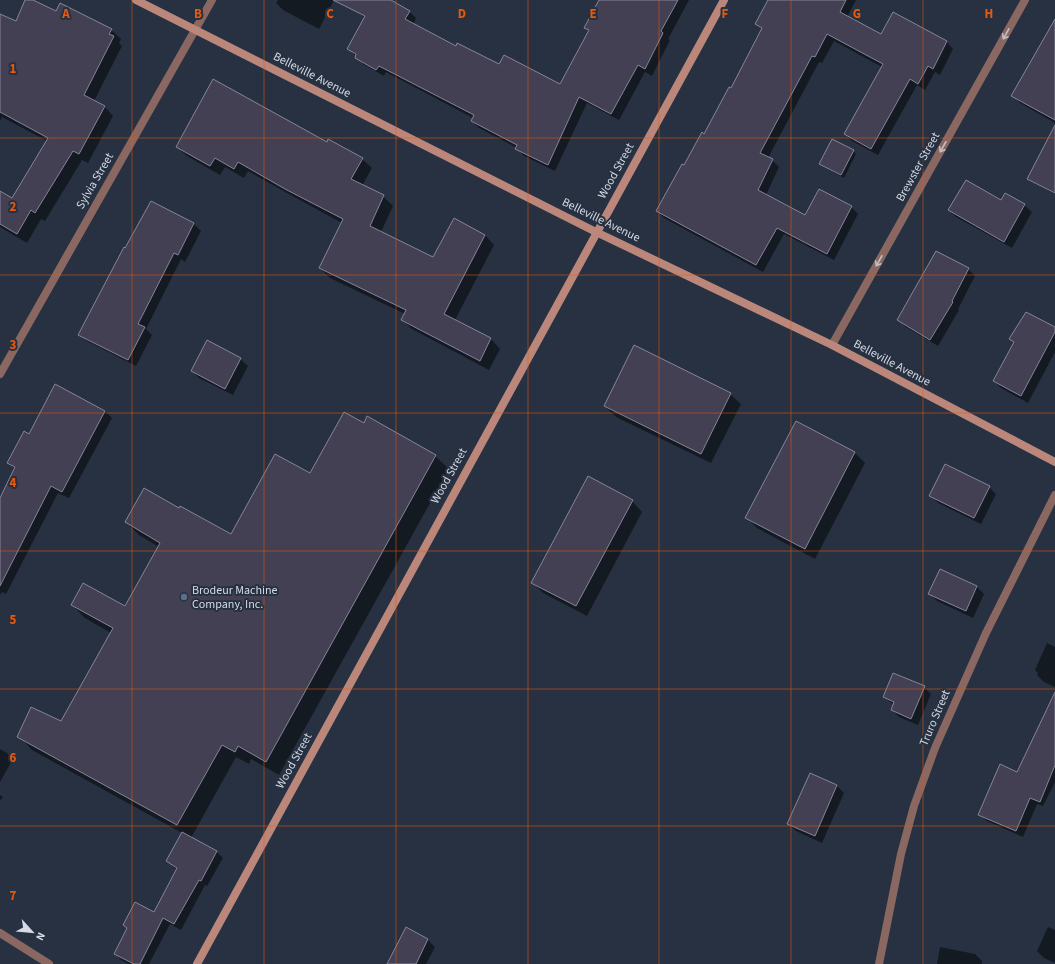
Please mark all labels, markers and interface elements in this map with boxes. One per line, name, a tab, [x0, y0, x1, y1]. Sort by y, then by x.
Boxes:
text: A	[61, 5, 70, 23]
text: B	[194, 5, 202, 23]
text: C	[326, 5, 334, 23]
text: D	[458, 5, 466, 23]
text: E	[589, 5, 597, 23]
text: F	[722, 5, 729, 23]
text: G	[853, 5, 861, 23]
text: H	[985, 5, 993, 23]
one-way arrow	[1002, 28, 1010, 40]
street label: Belleville Avenue	[270, 48, 354, 102]
text: 1	[10, 60, 17, 78]
street label: Brewster Street	[892, 129, 944, 205]
street label: Wood Street	[594, 140, 638, 202]
one-way arrow	[938, 141, 946, 153]
street label: Sylvia Street	[72, 150, 118, 212]
street label: Belleville Avenue	[559, 194, 643, 246]
text: 2	[10, 198, 17, 216]
one-way arrow	[875, 255, 883, 267]
text: 3	[10, 336, 17, 354]
street label: Belleville Avenue	[850, 336, 934, 391]
street label: Wood Street	[427, 445, 471, 507]
text: 4	[10, 474, 17, 492]
place label: Brodeur Machine Company, Inc.	[192, 582, 278, 613]
marker: Brodeur Machine Company, Inc.	[179, 592, 189, 602]
text: 5	[10, 611, 17, 629]
street label: Truro Street	[916, 687, 954, 749]
street label: Wood Street	[272, 730, 316, 792]
text: 6	[10, 749, 17, 767]
text: 7	[10, 887, 17, 905]
north arrow	[12, 912, 52, 952]
text: N	[32, 930, 49, 943]

